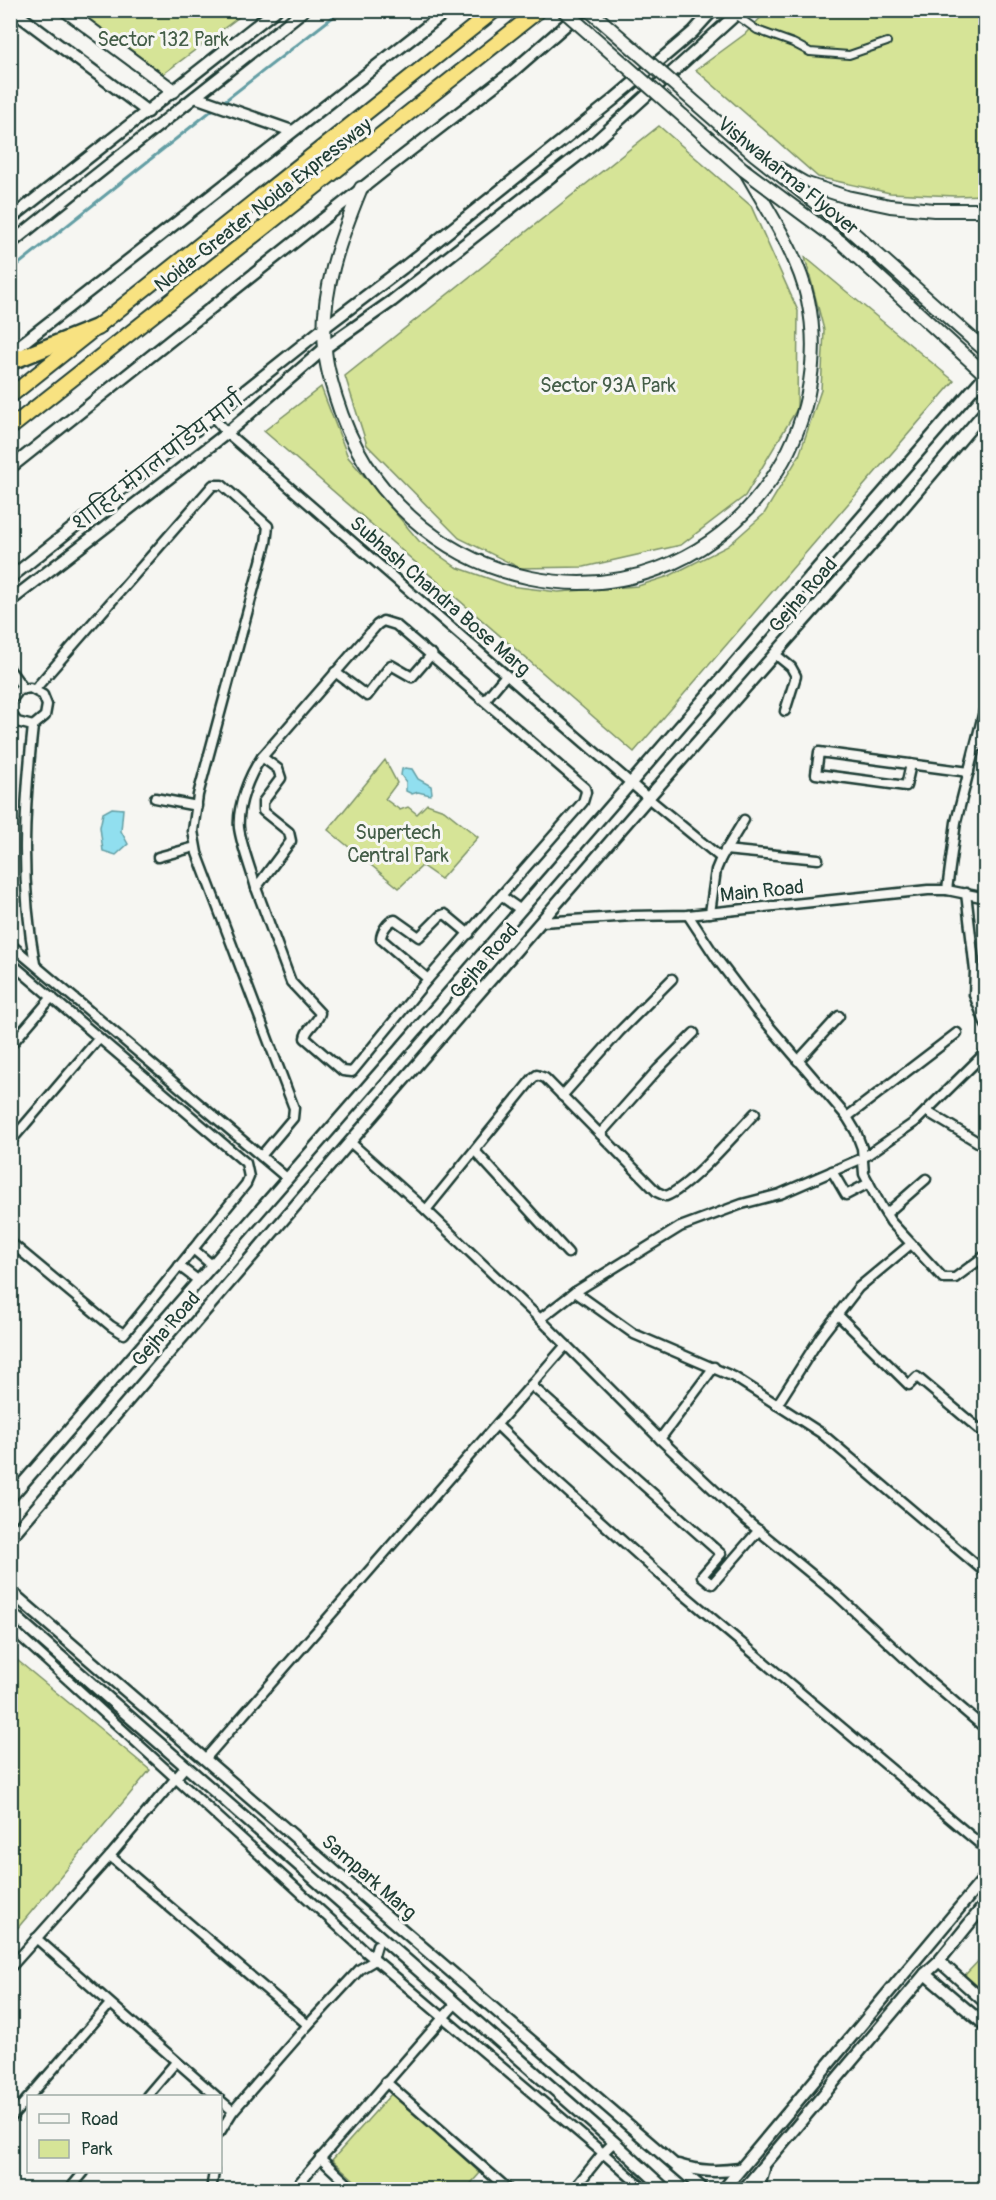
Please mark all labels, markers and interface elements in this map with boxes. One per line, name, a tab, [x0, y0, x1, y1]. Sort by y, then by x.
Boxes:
park label: Sector 132 Park	[97, 27, 229, 52]
street label: Vishwakarma Flyover	[712, 111, 864, 241]
street label: Noida-Greater Noida Expressway	[149, 112, 377, 298]
park label: Sector 93A Park	[540, 373, 677, 398]
street label: शाहिद मंगल पांडेय मार्ग	[65, 384, 249, 537]
street label: Subhash Chandra Bose Marg	[345, 511, 535, 681]
street label: Gejha Road	[763, 552, 843, 638]
park label: Supertech Central Park	[347, 820, 449, 868]
street label: Main Road	[719, 874, 805, 908]
street label: Gejha Road	[444, 918, 524, 1004]
street label: Gejha Road	[126, 1286, 206, 1372]
street label: Sampark Marg	[316, 1829, 422, 1925]
legend	[27, 2095, 222, 2173]
text: Road	[81, 2108, 118, 2131]
text: Park	[81, 2138, 113, 2161]

